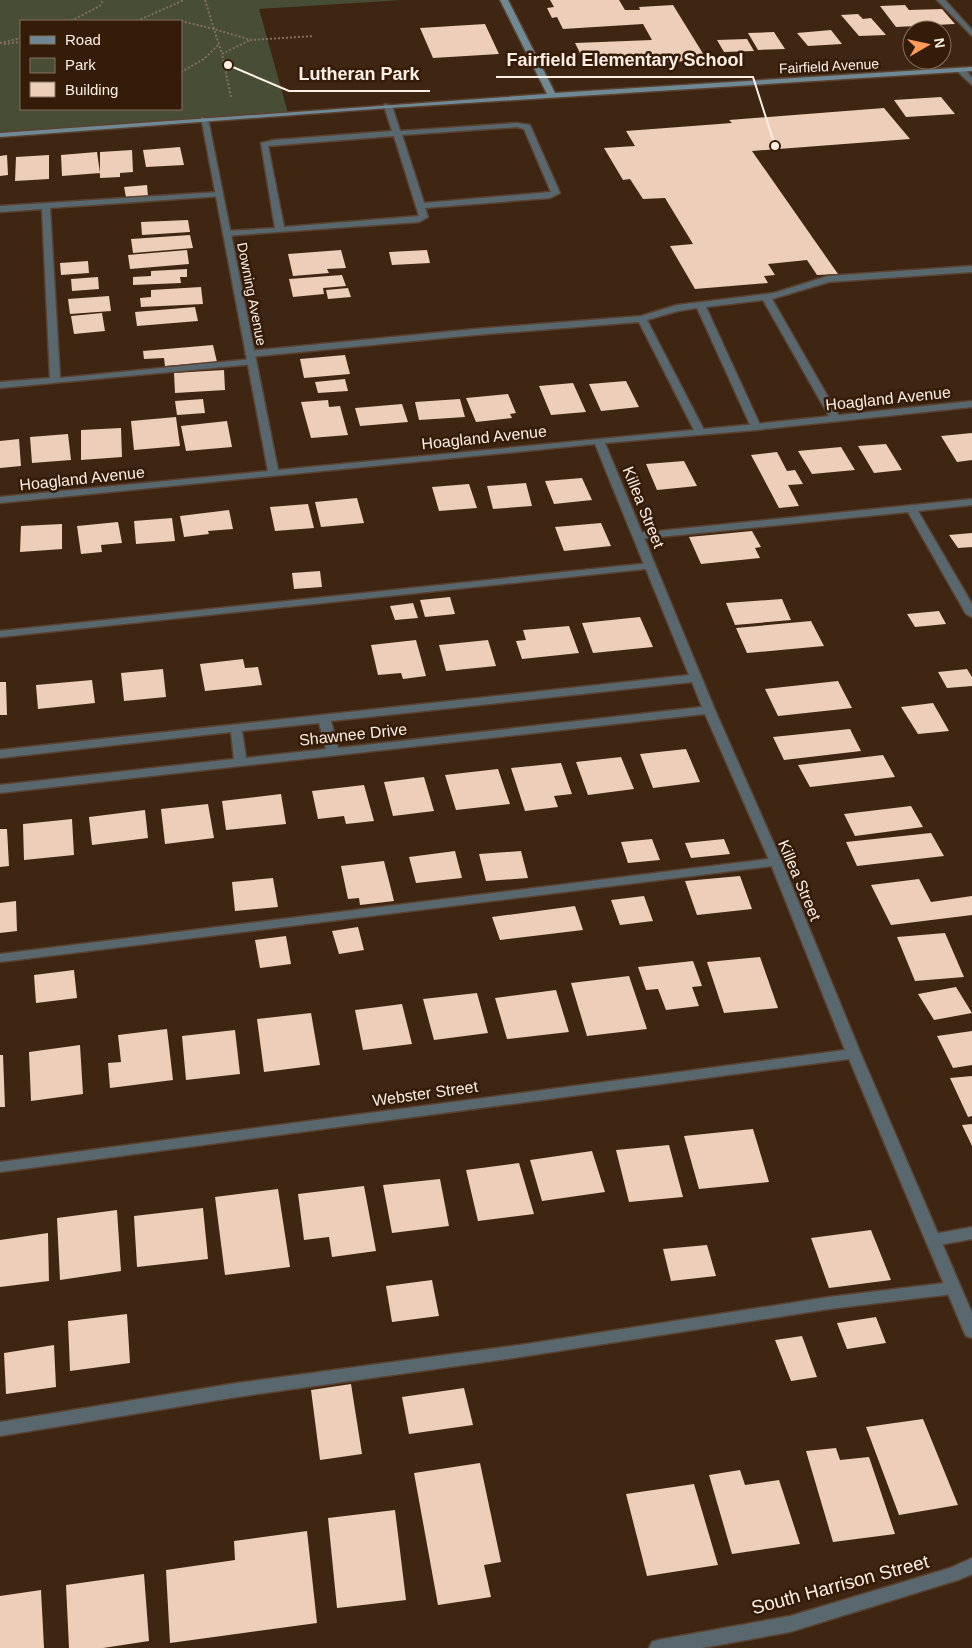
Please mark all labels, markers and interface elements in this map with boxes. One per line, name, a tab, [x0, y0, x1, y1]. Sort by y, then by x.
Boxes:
legend	[20, 20, 182, 110]
north arrow	[902, 20, 952, 70]
text: Road	[65, 31, 101, 48]
text: N	[931, 37, 949, 49]
callout: Fairfield Elementary School	[496, 44, 753, 77]
text: Fairfield Elementary School	[506, 50, 744, 70]
street label: Fairfield Avenue	[779, 55, 880, 77]
text: Park	[65, 56, 96, 73]
callout: Lutheran Park	[289, 58, 430, 91]
text: Lutheran Park	[298, 64, 421, 84]
text: Building	[65, 81, 118, 98]
street label: Downing Avenue	[234, 241, 270, 347]
street label: Hoagland Avenue	[824, 383, 952, 414]
street label: Hoagland Avenue	[420, 422, 548, 453]
street label: Hoagland Avenue	[18, 463, 146, 494]
street label: Killea Street	[619, 464, 668, 551]
street label: Shawnee Drive	[298, 720, 408, 749]
street label: Killea Street	[775, 837, 824, 924]
street label: Webster Street	[371, 1078, 479, 1109]
street label: South Harrison Street	[749, 1551, 932, 1618]

